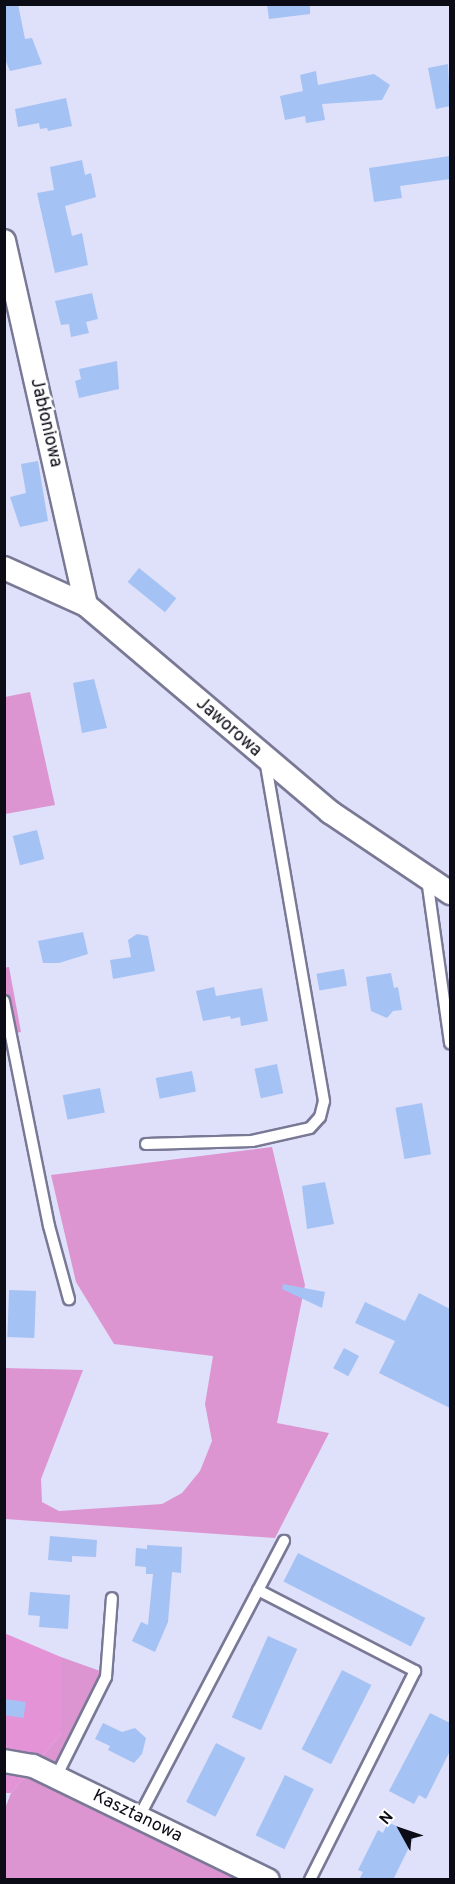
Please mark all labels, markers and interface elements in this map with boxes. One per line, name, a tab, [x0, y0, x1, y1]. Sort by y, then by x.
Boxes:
street label: Jabłoniowa	[24, 376, 66, 470]
street label: Jaworowa	[191, 693, 265, 763]
street label: Kasztanowa	[89, 1786, 185, 1848]
north arrow	[371, 1800, 431, 1860]
text: N	[376, 1808, 399, 1829]

